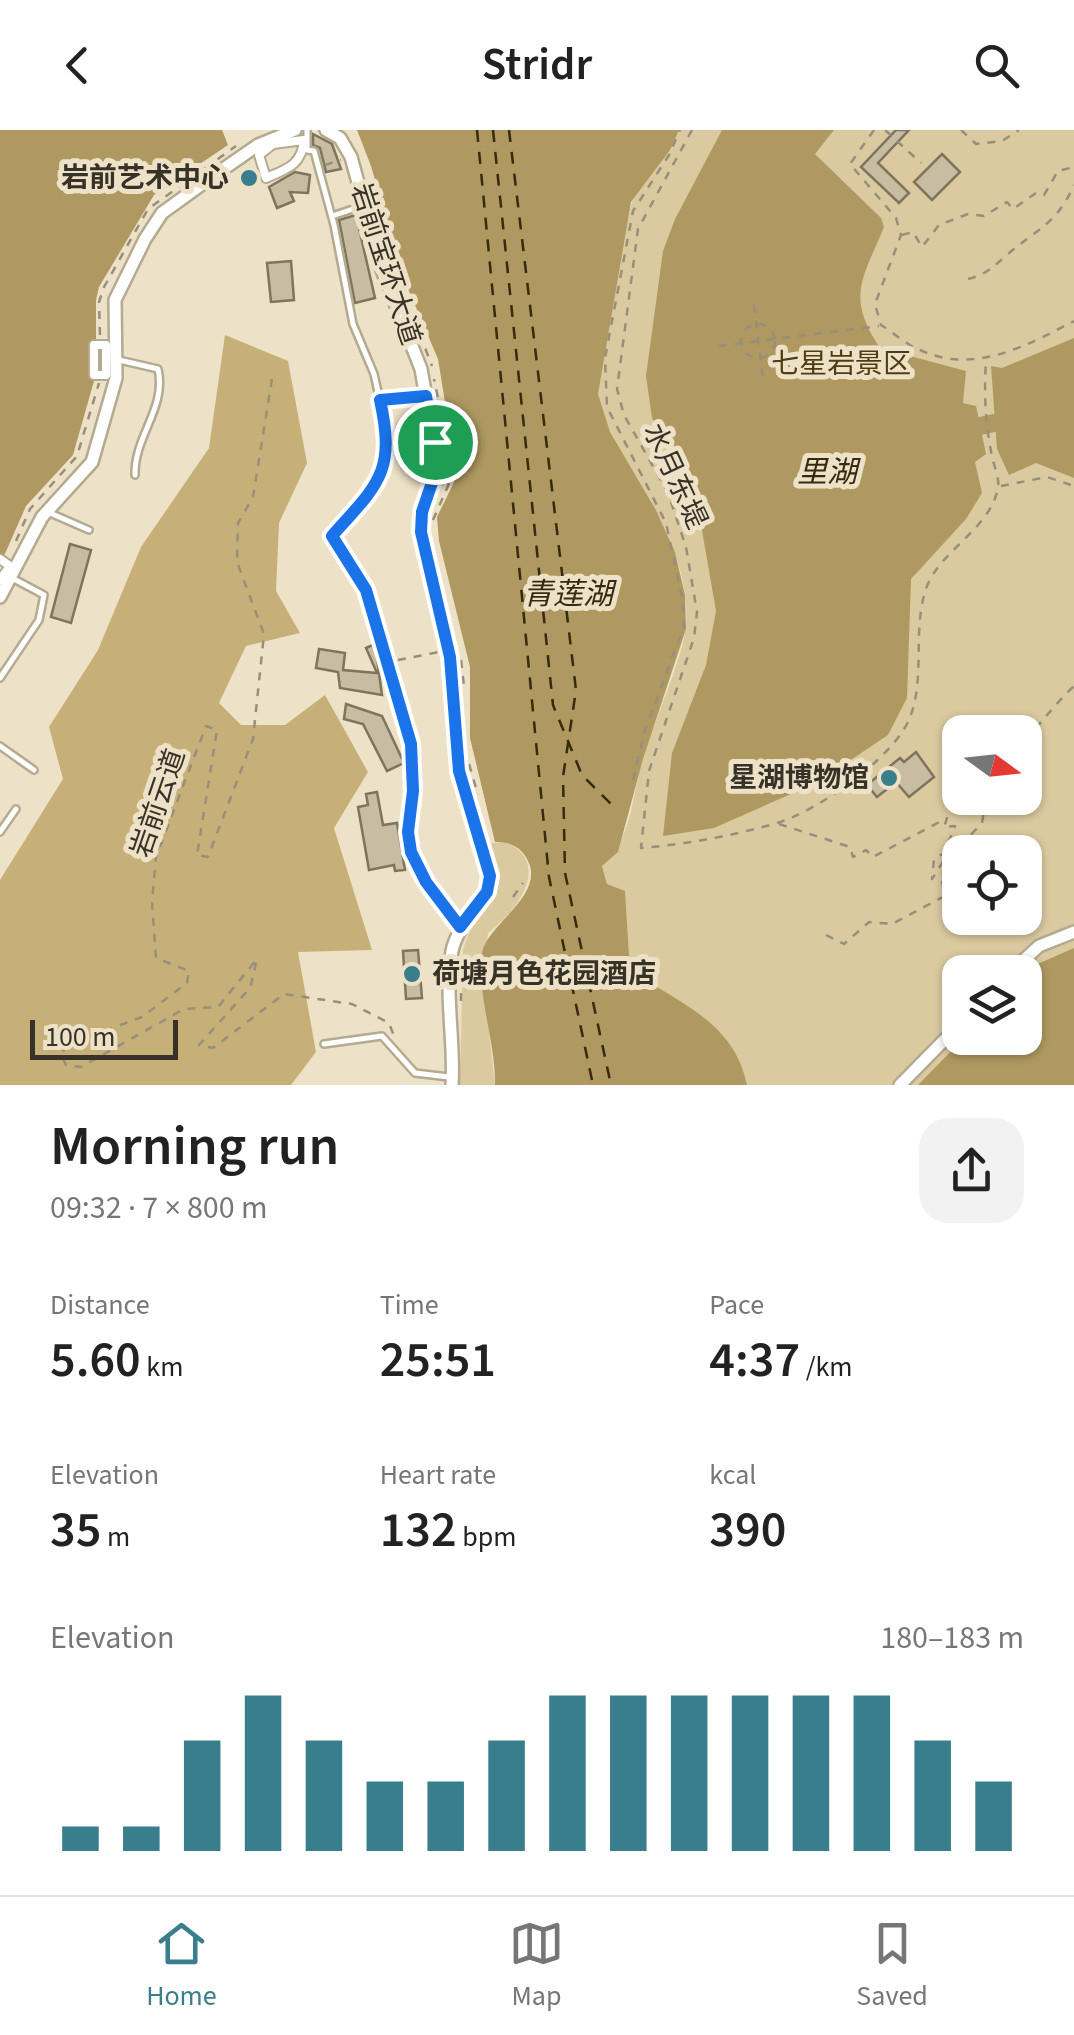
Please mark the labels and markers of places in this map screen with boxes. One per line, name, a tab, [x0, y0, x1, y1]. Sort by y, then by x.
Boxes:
place label: 岩前艺术中心	[61, 158, 229, 198]
marker: 岩前艺术中心	[238, 167, 260, 189]
pin	[393, 400, 478, 485]
place label: 星湖博物馆	[729, 758, 869, 798]
marker: 星湖博物馆	[878, 767, 900, 789]
place label: 荷塘月色花园酒店	[432, 954, 656, 994]
marker: 荷塘月色花园酒店	[401, 963, 423, 985]

